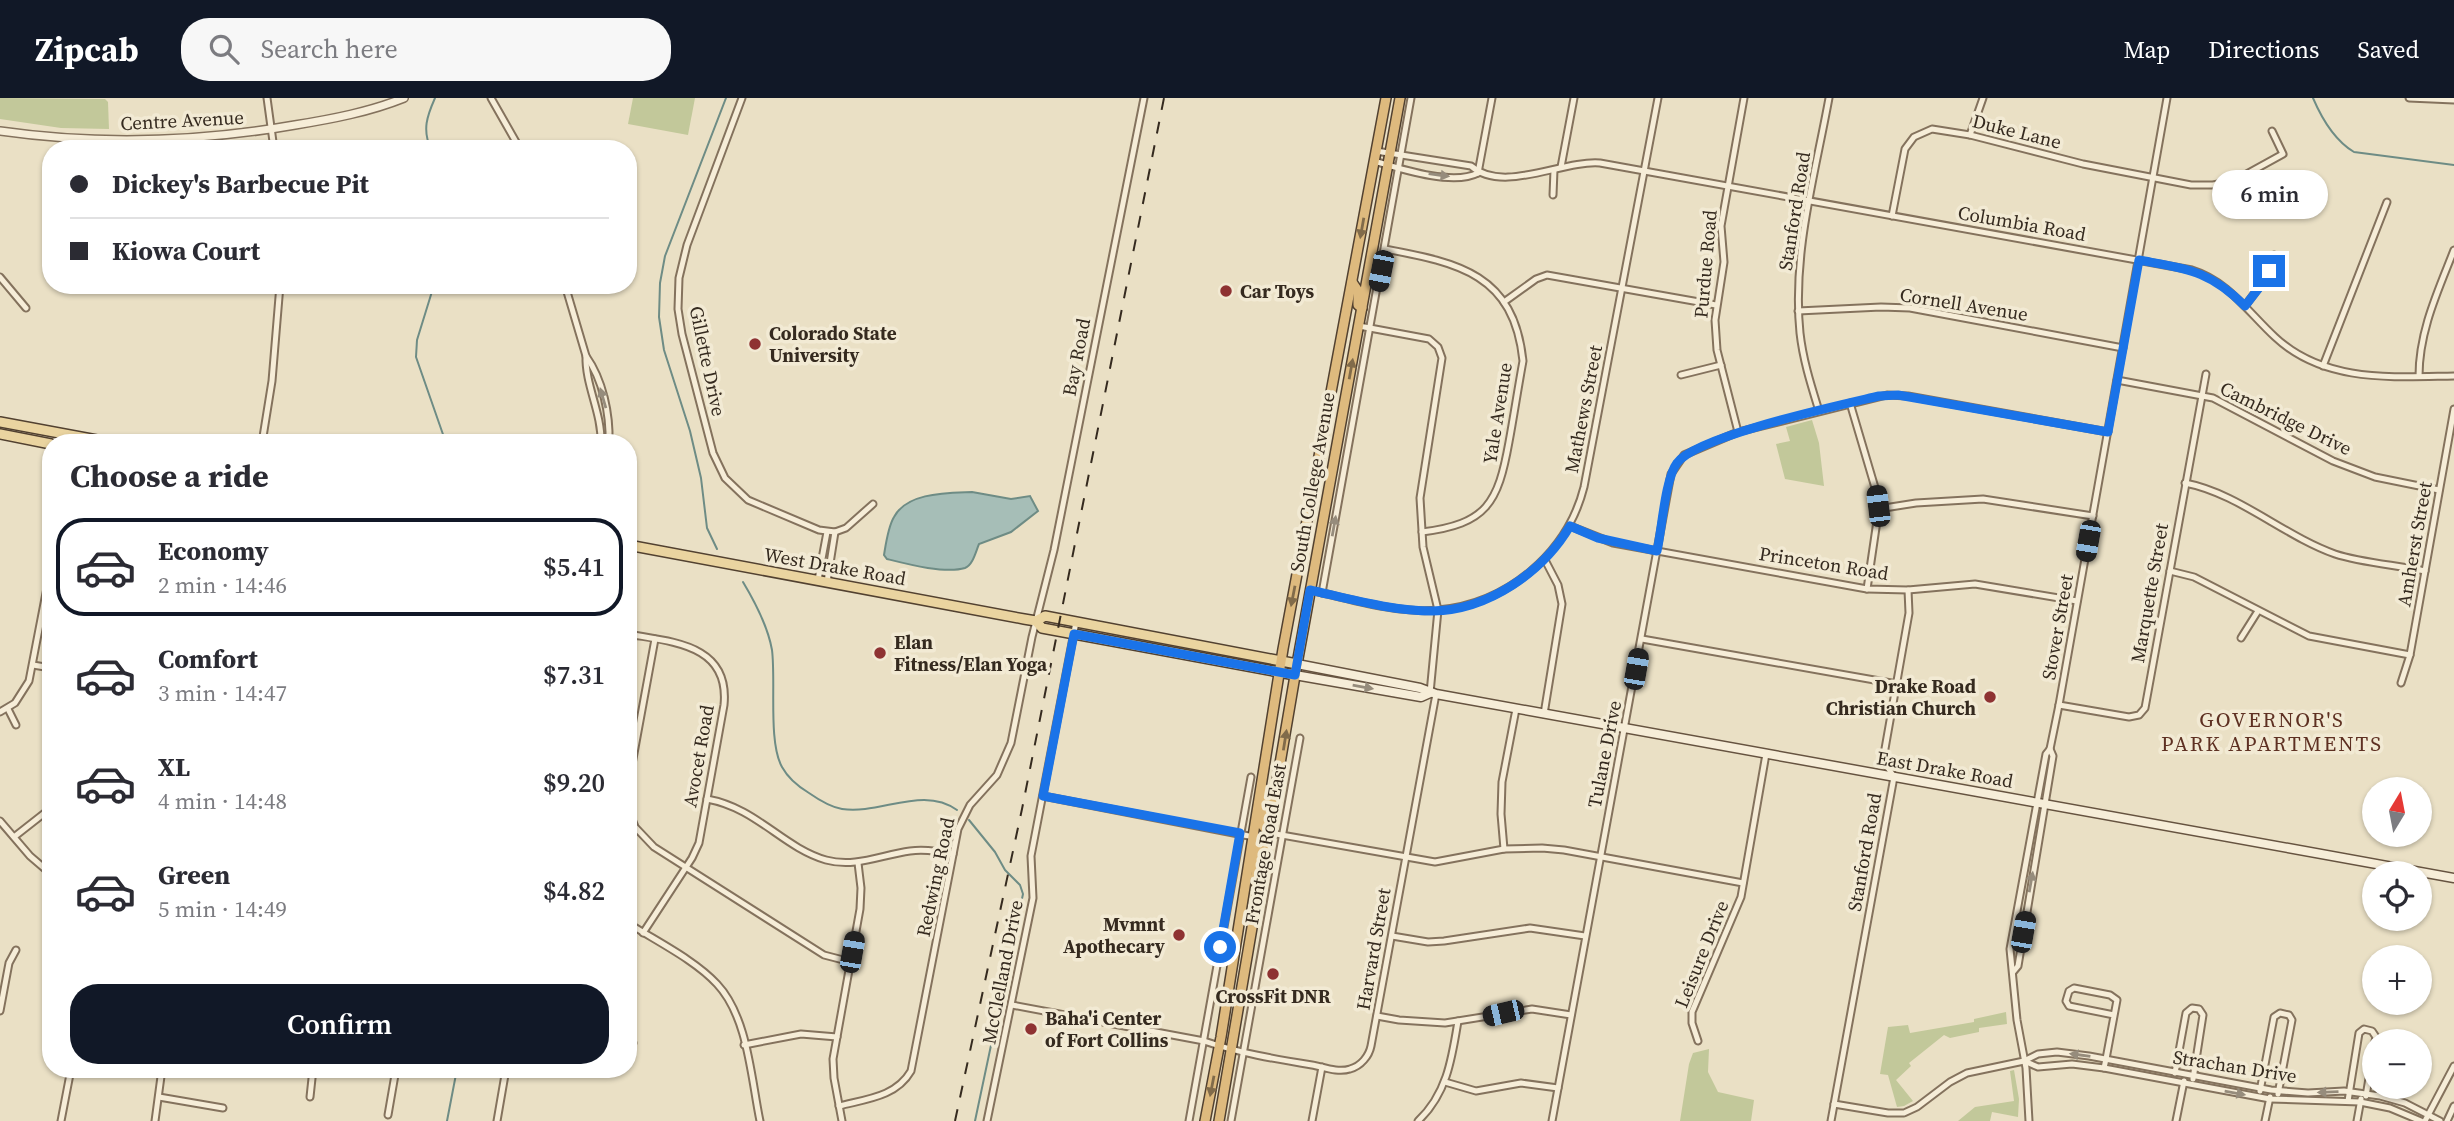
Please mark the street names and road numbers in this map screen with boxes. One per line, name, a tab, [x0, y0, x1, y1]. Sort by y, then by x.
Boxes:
street label: Centre Avenue	[120, 104, 244, 136]
street label: Duke Lane	[1970, 107, 2064, 155]
street label: Stanford Road	[1772, 150, 1816, 272]
street label: Columbia Road	[1956, 199, 2088, 247]
street label: Purdue Road	[1687, 208, 1723, 319]
street label: Cornell Avenue	[1898, 281, 2030, 327]
street label: Gillette Drive	[684, 303, 732, 419]
street label: Bay Road	[1056, 316, 1096, 398]
street label: Mathews Street	[1558, 342, 1608, 475]
street label: Yale Avenue	[1476, 360, 1518, 466]
street label: Cambridge Drive	[2216, 375, 2356, 461]
street label: South College Avenue	[1283, 390, 1341, 574]
street label: Amherst Street	[2390, 479, 2438, 609]
street label: Marquette Street	[2124, 520, 2174, 665]
street label: Princeton Road	[1757, 540, 1891, 586]
street label: West Drake Road	[762, 541, 908, 591]
street label: Stover Street	[2035, 571, 2079, 682]
street label: Tulane Drive	[1581, 698, 1627, 810]
street label: Avocet Road	[676, 702, 720, 809]
street label: East Drake Road	[1875, 744, 2016, 794]
street label: Frontage Road East	[1238, 761, 1292, 926]
street label: Stanford Road	[1841, 791, 1887, 913]
street label: Redwing Road	[910, 815, 960, 939]
street label: Harvard Street	[1349, 885, 1397, 1012]
street label: Leisure Drive	[1668, 896, 1734, 1012]
street label: McClelland Drive	[975, 898, 1029, 1046]
street label: Strachan Drive	[2171, 1043, 2299, 1089]

